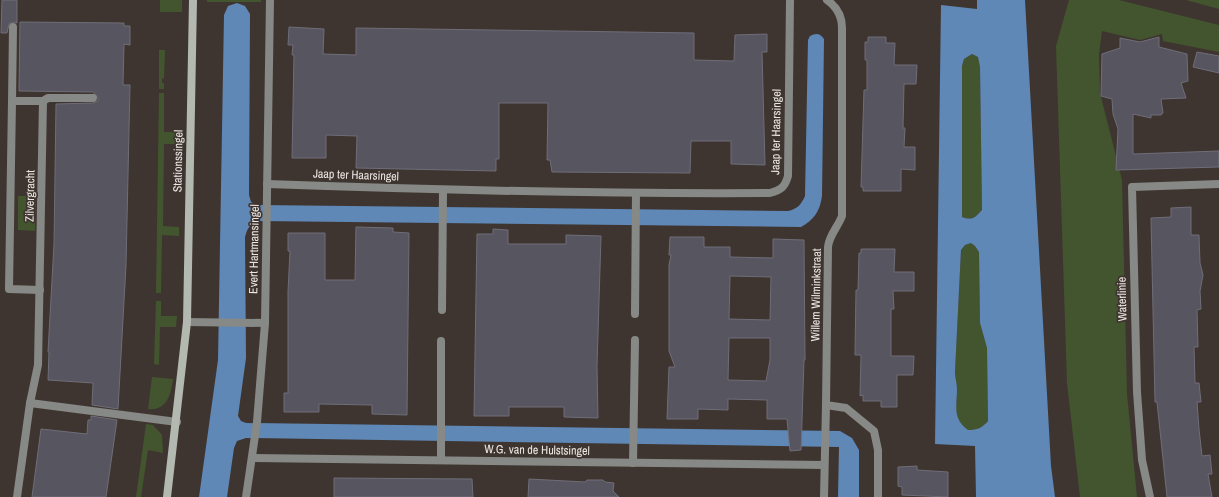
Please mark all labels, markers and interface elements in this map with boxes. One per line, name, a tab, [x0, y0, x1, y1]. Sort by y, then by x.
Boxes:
street label: Jaap ter Haarsingel	[767, 89, 785, 175]
street label: Stationssingel	[169, 130, 187, 192]
street label: Jaap ter Haarsingel	[313, 166, 399, 184]
street label: Zilvergracht	[22, 170, 38, 222]
street label: Evert Hartmansingel	[245, 204, 263, 294]
street label: Willem Wilminkstraat	[807, 248, 825, 342]
street label: Waterlinie	[1114, 277, 1130, 321]
street label: W.G. van de Hulstsingel	[484, 441, 590, 459]

